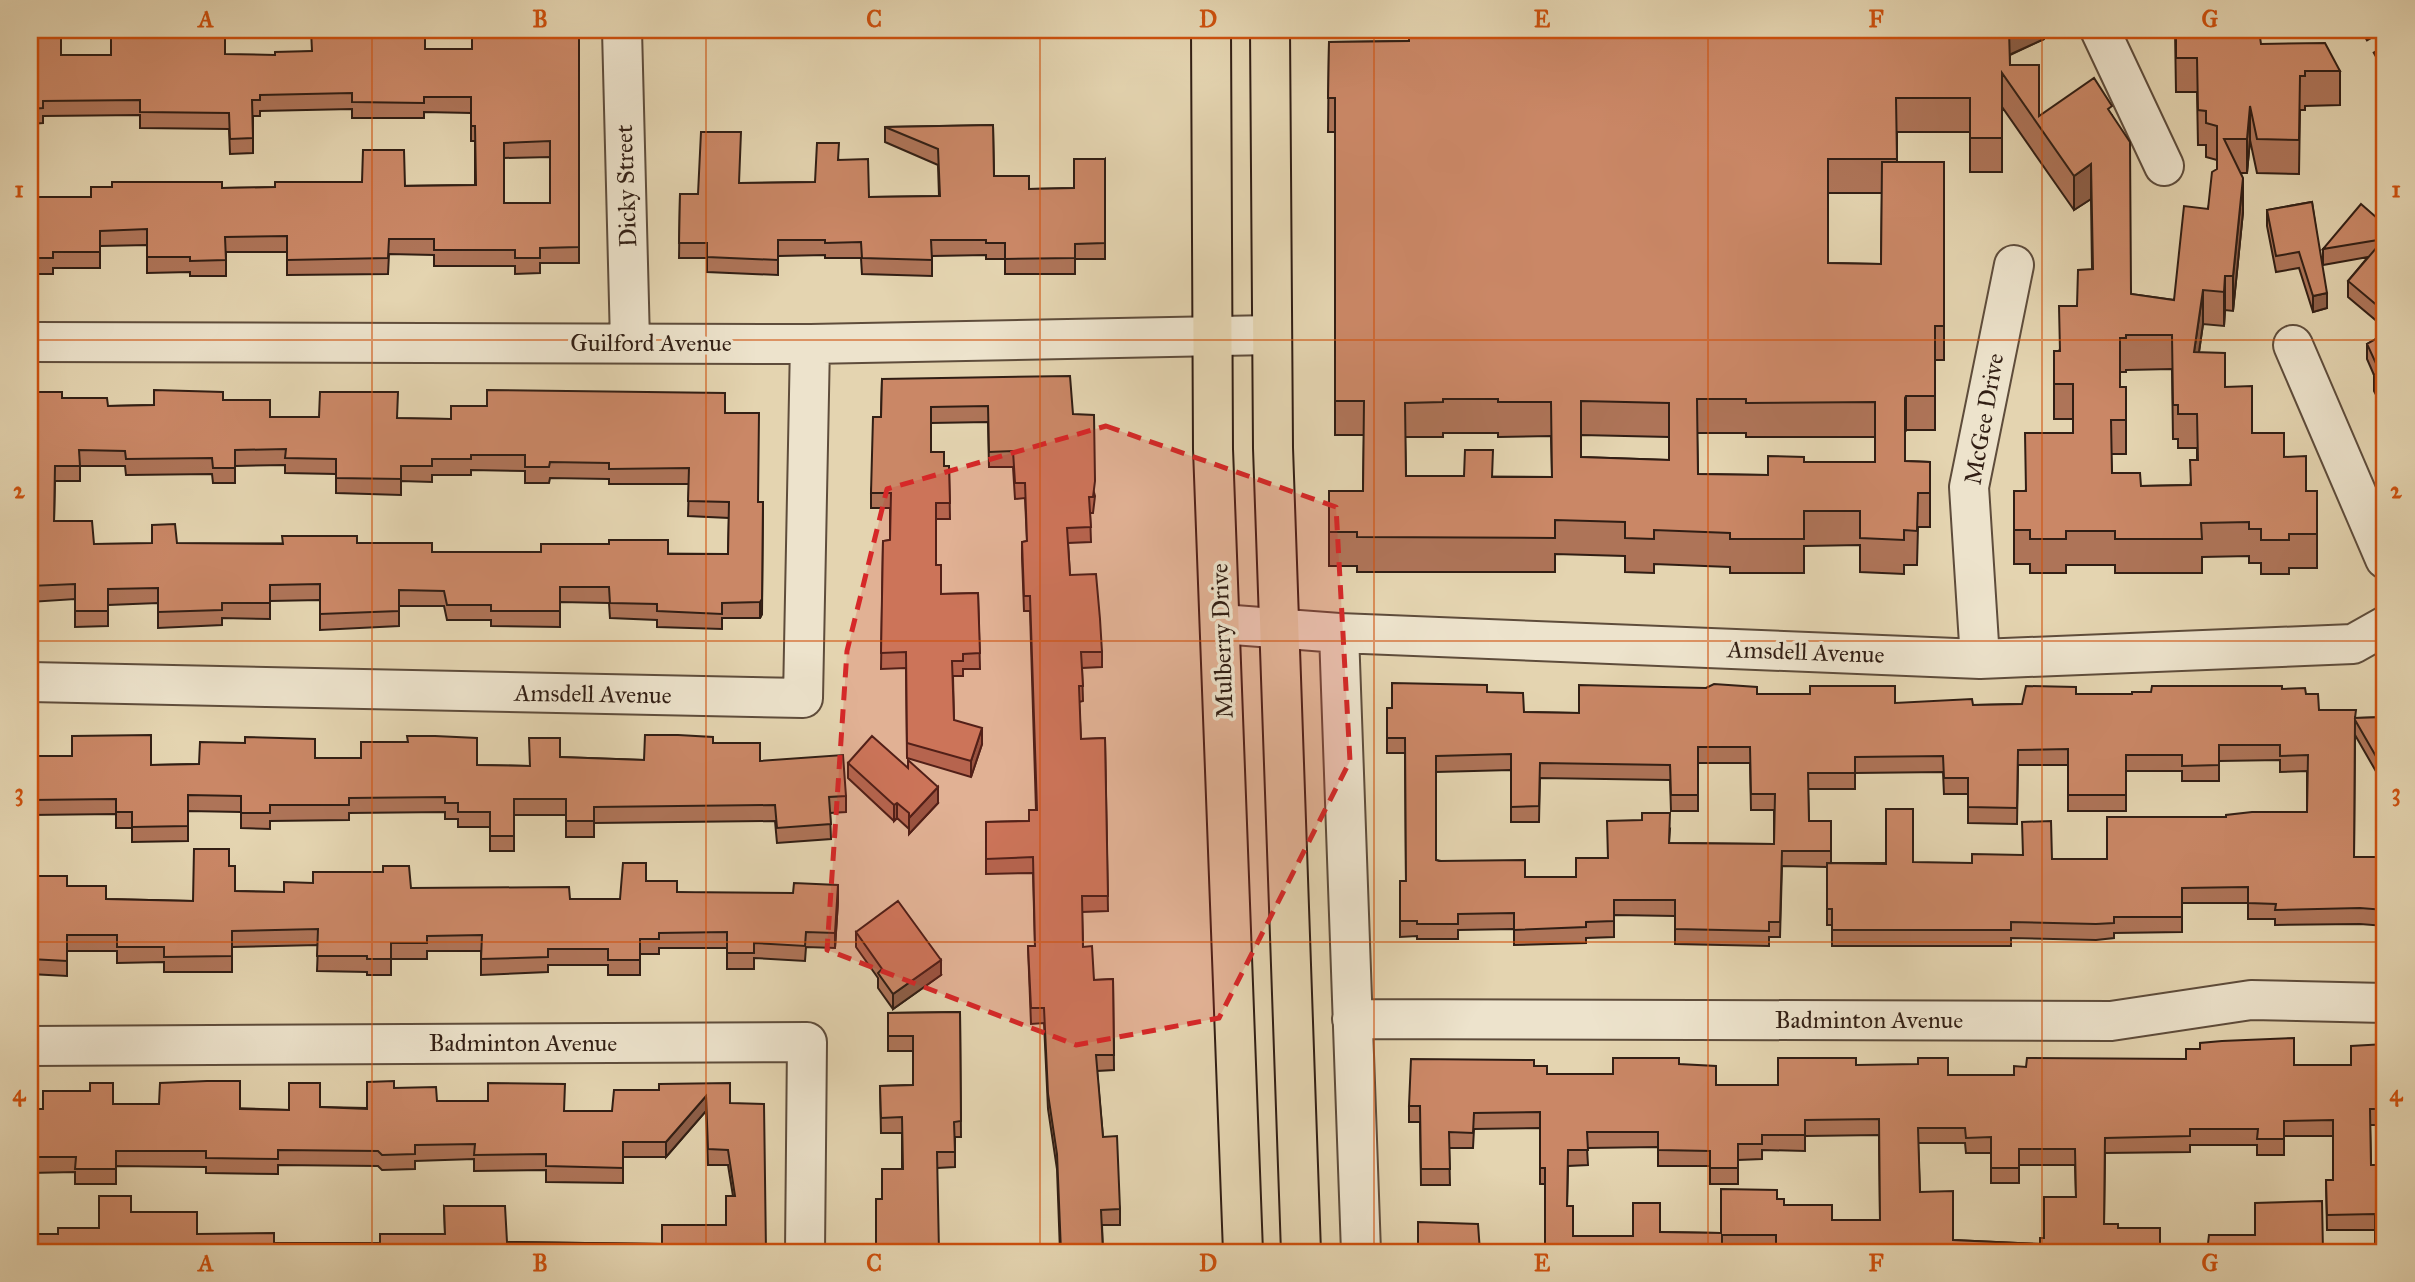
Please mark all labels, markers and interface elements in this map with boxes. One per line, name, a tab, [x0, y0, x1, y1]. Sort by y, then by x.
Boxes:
text: A	[196, 5, 214, 33]
text: B	[532, 5, 548, 33]
text: C	[866, 5, 882, 33]
text: D	[1199, 5, 1217, 33]
text: E	[1534, 5, 1551, 33]
text: F	[1868, 5, 1884, 33]
text: G	[2202, 5, 2219, 33]
street label: Dicky Street	[609, 124, 643, 248]
text: 1	[14, 175, 24, 203]
text: 1	[2391, 175, 2401, 203]
street label: Guilford Avenue	[570, 328, 732, 358]
street label: McGee Drive	[1958, 351, 2010, 487]
text: 2	[13, 476, 25, 504]
text: 2	[2390, 476, 2402, 504]
street label: Mulberry Drive	[1204, 563, 1240, 719]
street label: Amsdell Avenue	[1726, 634, 1885, 670]
street label: Amsdell Avenue	[513, 678, 672, 710]
text: 3	[14, 778, 24, 807]
text: 3	[2391, 778, 2401, 807]
street label: Badminton Avenue	[1775, 1005, 1963, 1035]
street label: Badminton Avenue	[429, 1028, 617, 1058]
text: 4	[13, 1079, 27, 1107]
text: 4	[2390, 1079, 2404, 1107]
text: A	[196, 1249, 214, 1277]
text: B	[532, 1249, 548, 1277]
text: C	[866, 1249, 882, 1277]
text: D	[1199, 1249, 1217, 1277]
text: E	[1534, 1249, 1551, 1277]
text: F	[1868, 1249, 1884, 1277]
text: G	[2202, 1249, 2219, 1277]

